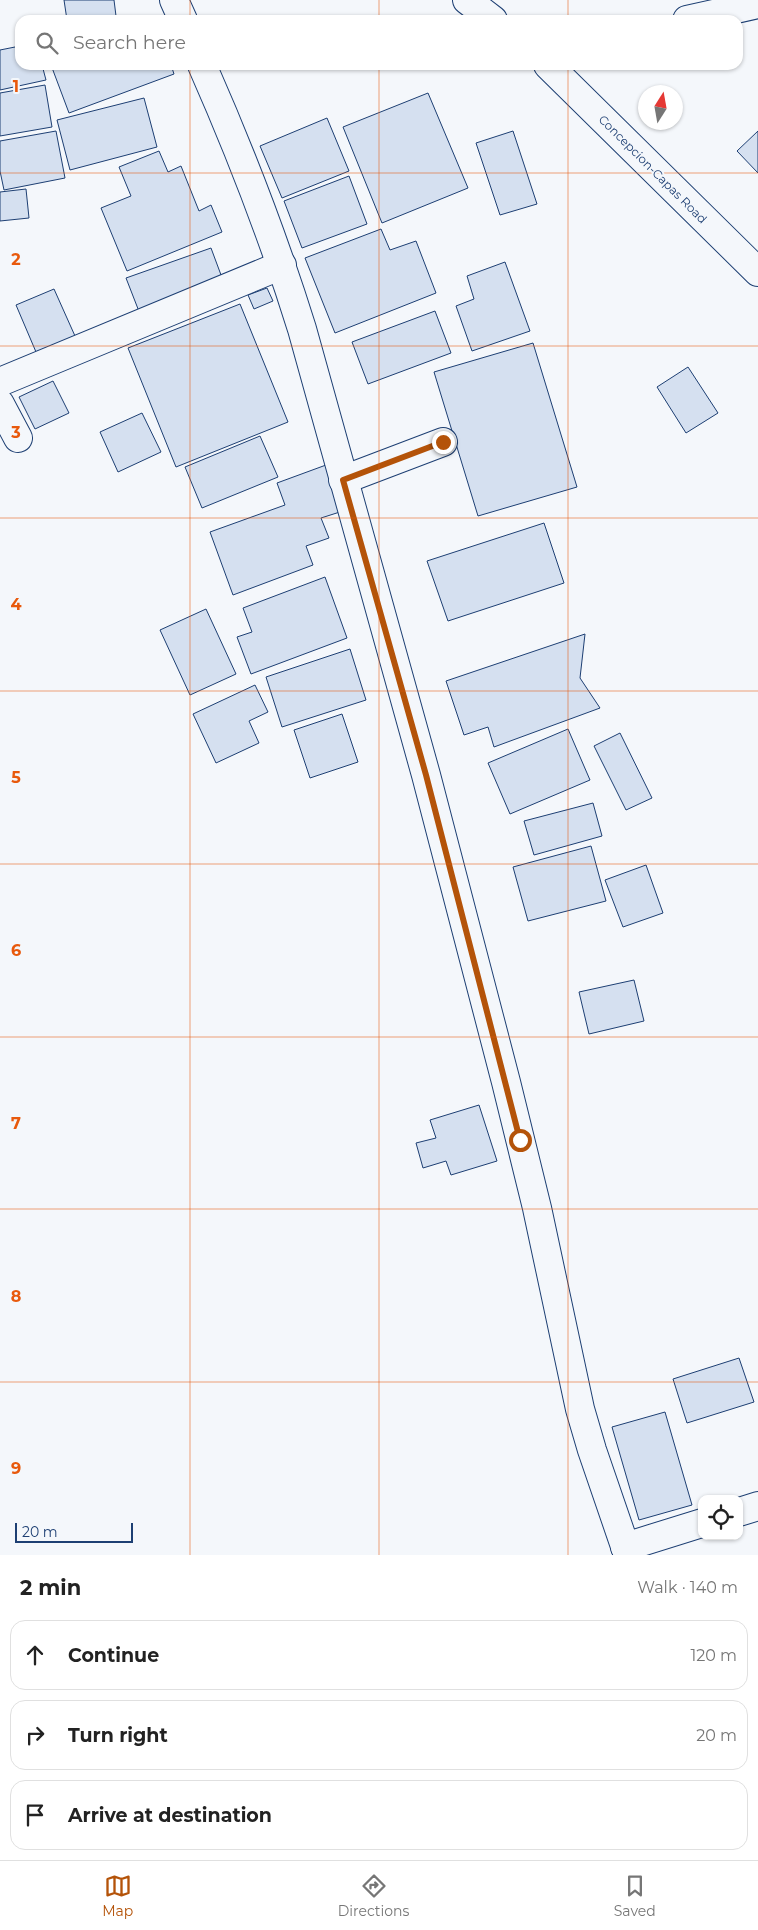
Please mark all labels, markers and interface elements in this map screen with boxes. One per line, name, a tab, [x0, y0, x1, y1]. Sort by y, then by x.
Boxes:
search box	[15, 15, 743, 70]
icon: search	[33, 29, 61, 57]
text: Search here	[73, 31, 186, 54]
text: 1	[13, 77, 19, 96]
north arrow	[638, 85, 683, 130]
street label: Concepcion-Capas Road	[596, 112, 710, 226]
text: 2	[11, 250, 21, 269]
text: 3	[10, 423, 21, 442]
route end	[432, 431, 455, 454]
text: 4	[10, 595, 22, 614]
text: 5	[11, 768, 21, 787]
text: 6	[11, 941, 21, 960]
text: 7	[11, 1114, 21, 1133]
route start	[509, 1129, 532, 1152]
text: 8	[11, 1287, 21, 1306]
text: 9	[11, 1459, 21, 1478]
map controls	[698, 1495, 743, 1540]
button: locate	[698, 1495, 743, 1540]
scale bar	[15, 1520, 132, 1543]
text: 20 m	[22, 1523, 58, 1541]
text: 2 min	[20, 1575, 81, 1600]
text: Walk · 140 m	[637, 1578, 738, 1597]
icon: ahead	[21, 1641, 49, 1669]
text: Continue	[68, 1644, 159, 1667]
text: 120 m	[690, 1646, 737, 1665]
icon: right	[21, 1721, 49, 1749]
text: Turn right	[68, 1724, 168, 1747]
text: 20 m	[696, 1726, 737, 1745]
icon: arrive	[21, 1801, 49, 1829]
text: Arrive at destination	[68, 1804, 272, 1827]
tab: Map	[102, 1872, 133, 1920]
tab: Directions	[338, 1872, 409, 1920]
tab: Saved	[614, 1872, 656, 1920]

